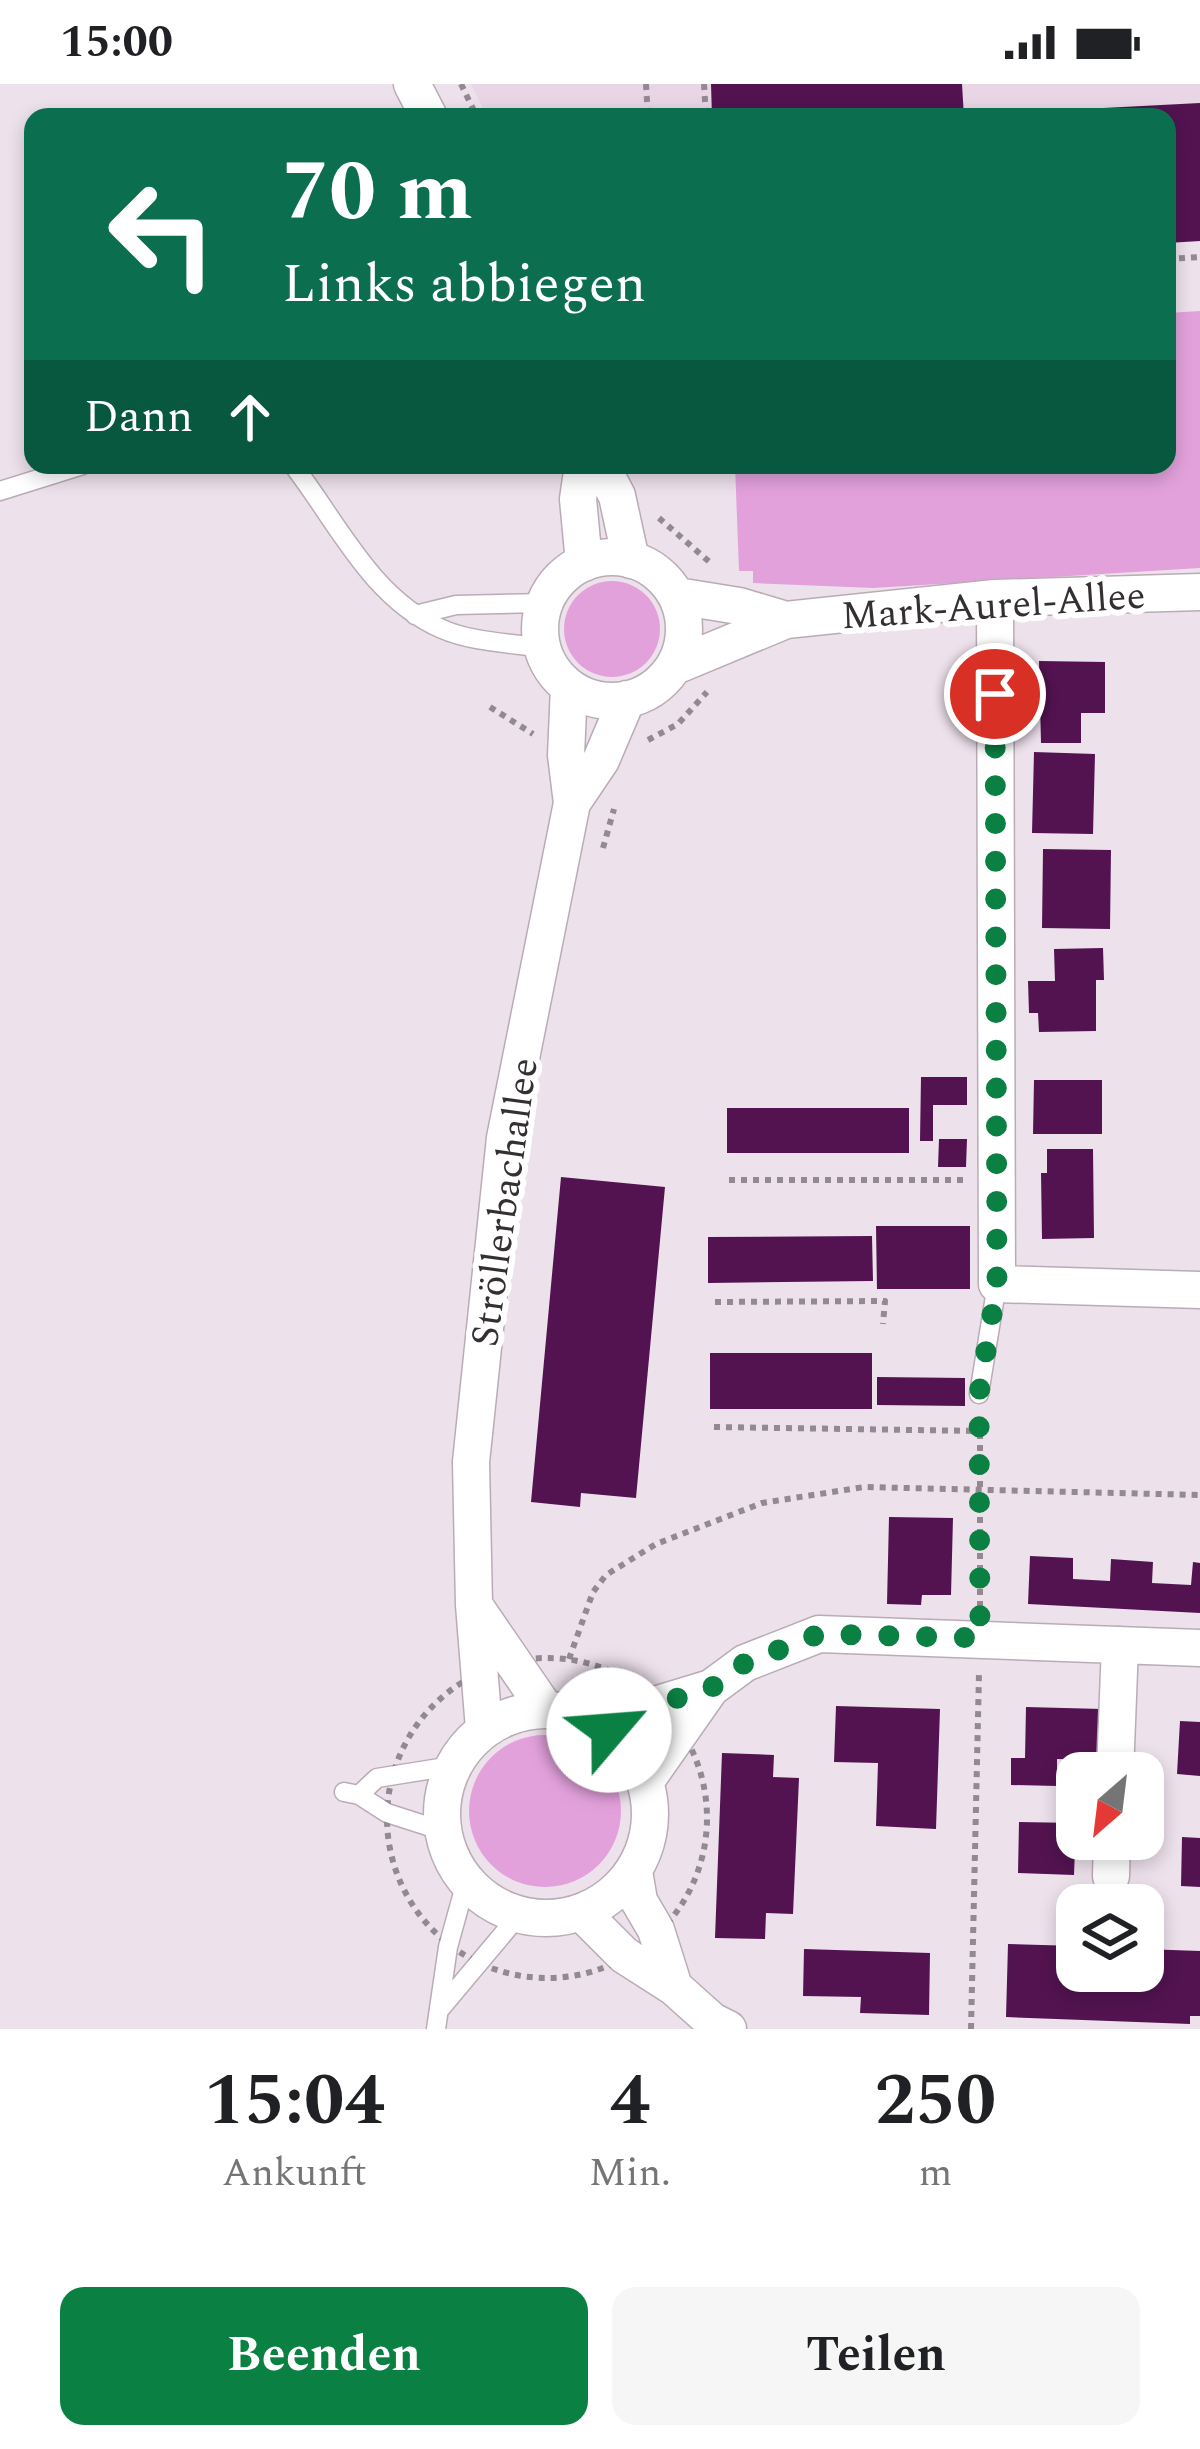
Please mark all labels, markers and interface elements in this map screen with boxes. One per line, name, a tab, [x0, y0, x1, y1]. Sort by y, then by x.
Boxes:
text: 15:00	[60, 8, 173, 77]
text: 70 m	[282, 129, 473, 257]
icon: left	[84, 156, 240, 312]
text: Links abbiegen	[282, 244, 646, 326]
text: Dann	[84, 383, 193, 452]
icon: ahead	[217, 384, 283, 450]
street label: Mark-Aurel-Allee	[839, 566, 1147, 647]
pin	[944, 643, 1046, 745]
icon: arrive	[962, 661, 1028, 727]
street label: Ströllerbachallee	[456, 1054, 555, 1351]
position arrow	[546, 1667, 672, 1793]
north arrow	[1056, 1752, 1164, 1860]
map controls	[1056, 1752, 1164, 1992]
button: layers	[1056, 1884, 1164, 1992]
text: 15:04	[204, 2047, 385, 2156]
text: 4	[610, 2047, 650, 2156]
text: 250	[875, 2047, 996, 2156]
text: Ankunft	[222, 2144, 367, 2203]
text: Min.	[589, 2144, 671, 2203]
text: m	[919, 2144, 952, 2203]
button: Beenden	[60, 2287, 588, 2425]
button: Teilen	[612, 2287, 1140, 2425]

